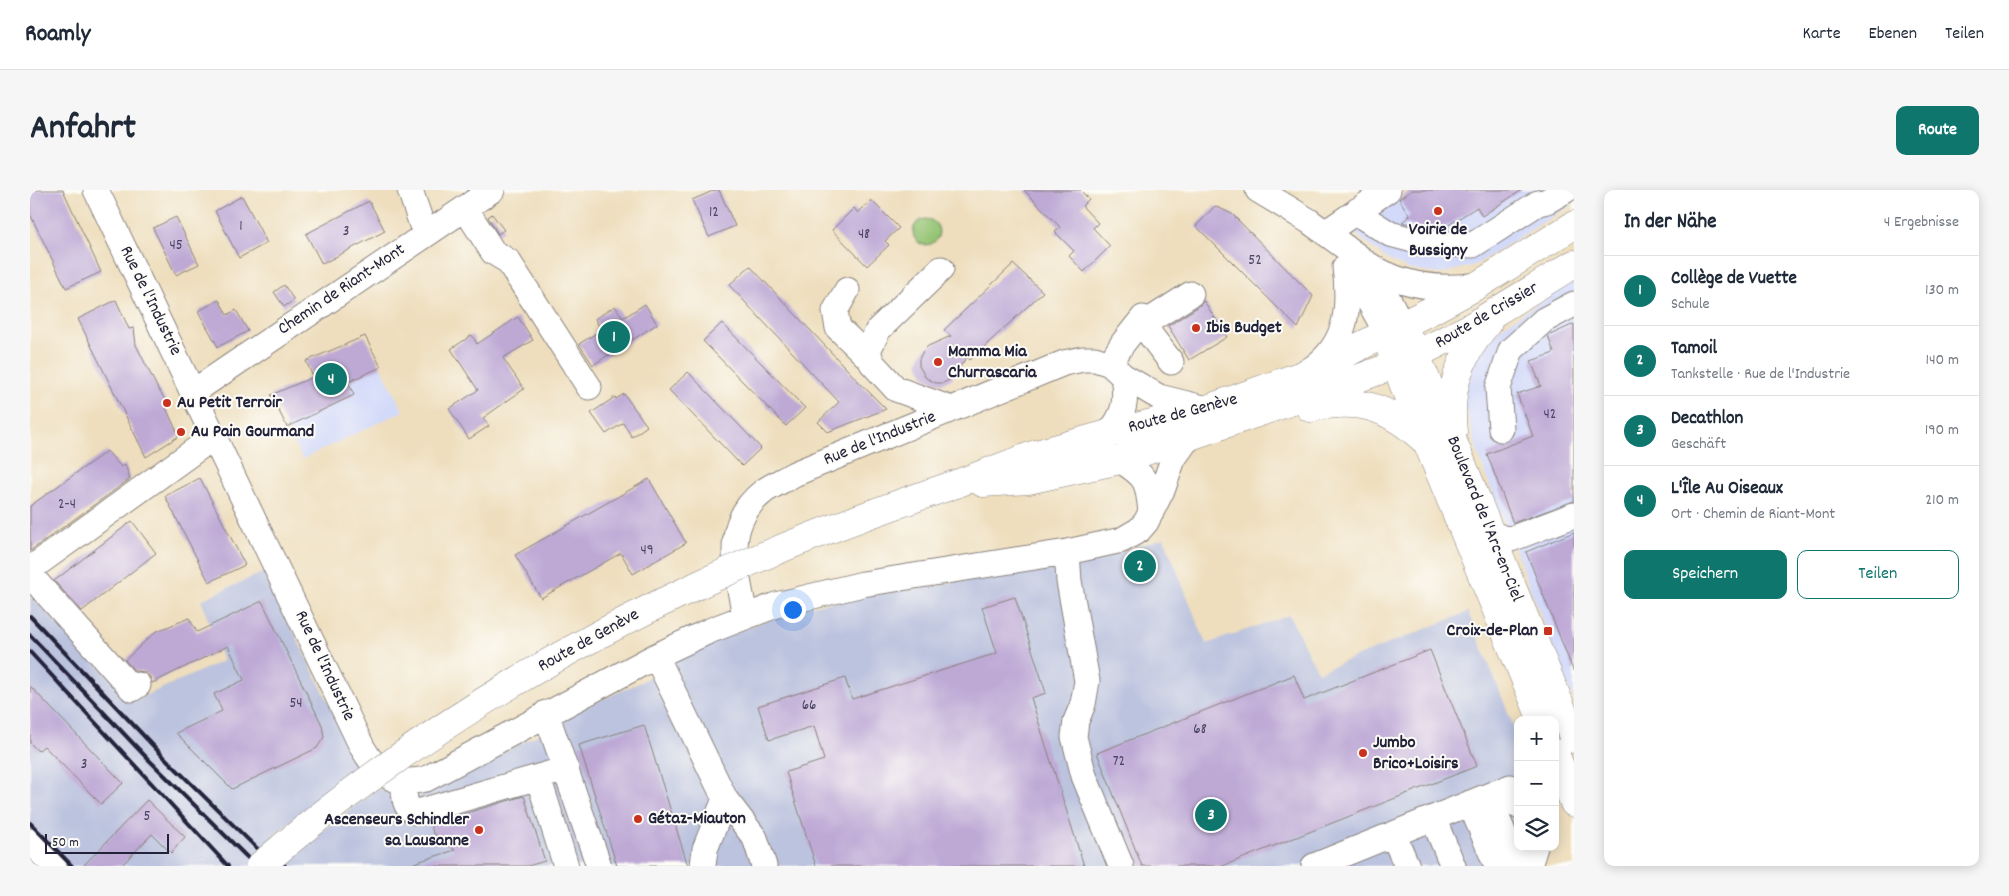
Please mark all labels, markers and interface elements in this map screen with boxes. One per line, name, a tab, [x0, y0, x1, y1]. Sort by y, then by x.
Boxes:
text: Roamly	[25, 18, 91, 52]
text: Karte	[1803, 22, 1841, 47]
text: Ebenen	[1869, 22, 1917, 47]
text: Teilen	[1945, 22, 1984, 47]
text: Anfahrt	[30, 105, 136, 155]
button: Route	[1896, 106, 1979, 155]
house number: 12	[709, 202, 719, 224]
marker: Voirie de Bussigny	[1432, 205, 1444, 217]
text: In der Nähe	[1624, 208, 1716, 238]
text: 4 Ergebnisse	[1884, 211, 1959, 234]
house number: 1	[239, 216, 243, 238]
place label: Voirie de Bussigny	[1409, 218, 1468, 264]
house number: 3	[343, 221, 349, 243]
house number: 48	[858, 224, 870, 246]
house number: 45	[169, 235, 183, 257]
street label: Chemin de Riant-Mont	[273, 238, 411, 342]
street label: Rue de l'Industrie	[113, 242, 187, 360]
house number: 52	[1248, 250, 1262, 272]
text: Collège de Vuette	[1671, 266, 1797, 293]
street label: Route de Crissier	[1431, 276, 1544, 356]
text: 1	[1638, 279, 1642, 302]
text: 130 m	[1925, 279, 1959, 302]
text: Schule	[1671, 293, 1710, 316]
place label: Ibis Budget	[1206, 316, 1282, 341]
pin: 1	[598, 318, 630, 356]
marker: Ibis Budget	[1190, 322, 1202, 334]
text: Tamoil	[1671, 336, 1717, 363]
place label: Mamma Mia Churrascaria	[948, 340, 1037, 386]
text: 2	[1637, 349, 1644, 372]
text: 140 m	[1925, 349, 1959, 372]
marker: Mamma Mia Churrascaria	[932, 356, 944, 368]
pin: 4	[315, 360, 347, 398]
text: Tankstelle · Rue de l'Industrie	[1671, 363, 1850, 386]
street label: Route de Genève	[1126, 387, 1241, 441]
place label: Au Petit Terroir	[177, 391, 282, 416]
marker: Au Petit Terroir	[161, 397, 173, 409]
house number: 42	[1544, 404, 1556, 426]
street label: Rue de l'Industrie	[820, 405, 940, 473]
text: Decathlon	[1671, 406, 1743, 433]
text: 3	[1636, 419, 1644, 442]
text: 190 m	[1925, 419, 1959, 442]
place label: Au Pain Gourmand	[191, 420, 314, 445]
marker: Au Pain Gourmand	[175, 426, 187, 438]
street label: Boulevard de l'Arc-en-Ciel	[1439, 432, 1529, 606]
text: Geschäft	[1671, 433, 1726, 456]
text: L'Île Au Oiseaux	[1671, 476, 1783, 503]
text: 4	[1637, 489, 1643, 512]
text: 210 m	[1925, 489, 1959, 512]
house number: 2-4	[58, 494, 76, 516]
text: Ort · Chemin de Riant-Mont	[1671, 503, 1835, 526]
house number: 49	[640, 540, 654, 562]
pin: 2	[1124, 547, 1156, 585]
button: Speichern	[1624, 550, 1787, 599]
button: Teilen	[1797, 550, 1959, 599]
your location	[780, 597, 806, 623]
street label: Route de Genève	[534, 603, 644, 679]
street label: Rue de l'Industrie	[288, 607, 361, 725]
place label: Croix-de-Plan	[1447, 619, 1538, 644]
marker: Croix-de-Plan	[1542, 625, 1554, 637]
house number: 54	[289, 693, 303, 715]
house number: 66	[802, 695, 816, 717]
map controls	[1514, 716, 1559, 851]
button: +	[1514, 716, 1559, 761]
house number: 68	[1193, 719, 1207, 741]
place label: Jumbo Brico+Loisirs	[1373, 731, 1459, 777]
marker: Jumbo Brico+Loisirs	[1357, 747, 1369, 759]
house number: 72	[1113, 751, 1125, 773]
house number: 3	[81, 754, 87, 776]
button: −	[1514, 761, 1559, 806]
pin: 3	[1195, 796, 1227, 834]
house number: 5	[144, 806, 151, 828]
button: layers	[1514, 806, 1559, 851]
place label: Gétaz-Miauton	[648, 807, 746, 832]
place label: Ascenseurs Schindler sa Lausanne	[324, 808, 469, 854]
marker: Gétaz-Miauton	[632, 813, 644, 825]
marker: Ascenseurs Schindler sa Lausanne	[473, 824, 485, 836]
scale bar	[45, 831, 169, 854]
text: 50 m	[52, 833, 79, 853]

